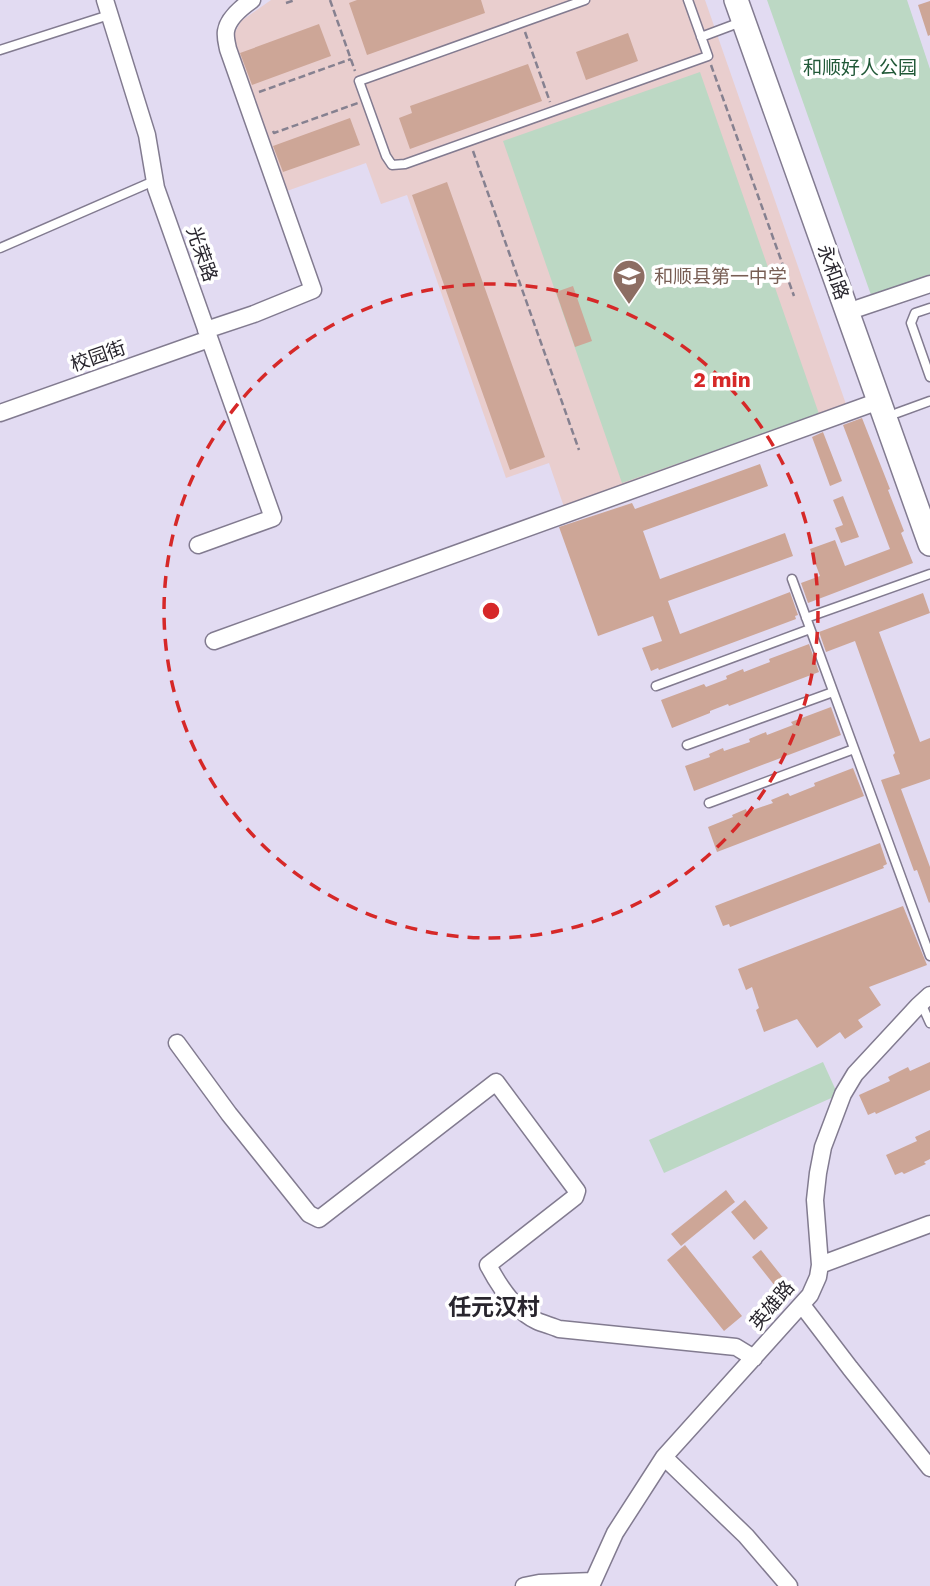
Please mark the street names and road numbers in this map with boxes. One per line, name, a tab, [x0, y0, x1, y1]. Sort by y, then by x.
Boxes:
street label: 光荣路	[182, 223, 222, 285]
street label: 永和路	[812, 241, 854, 303]
street label: 校园街	[67, 336, 129, 376]
street label: 英雄路	[745, 1276, 799, 1334]

